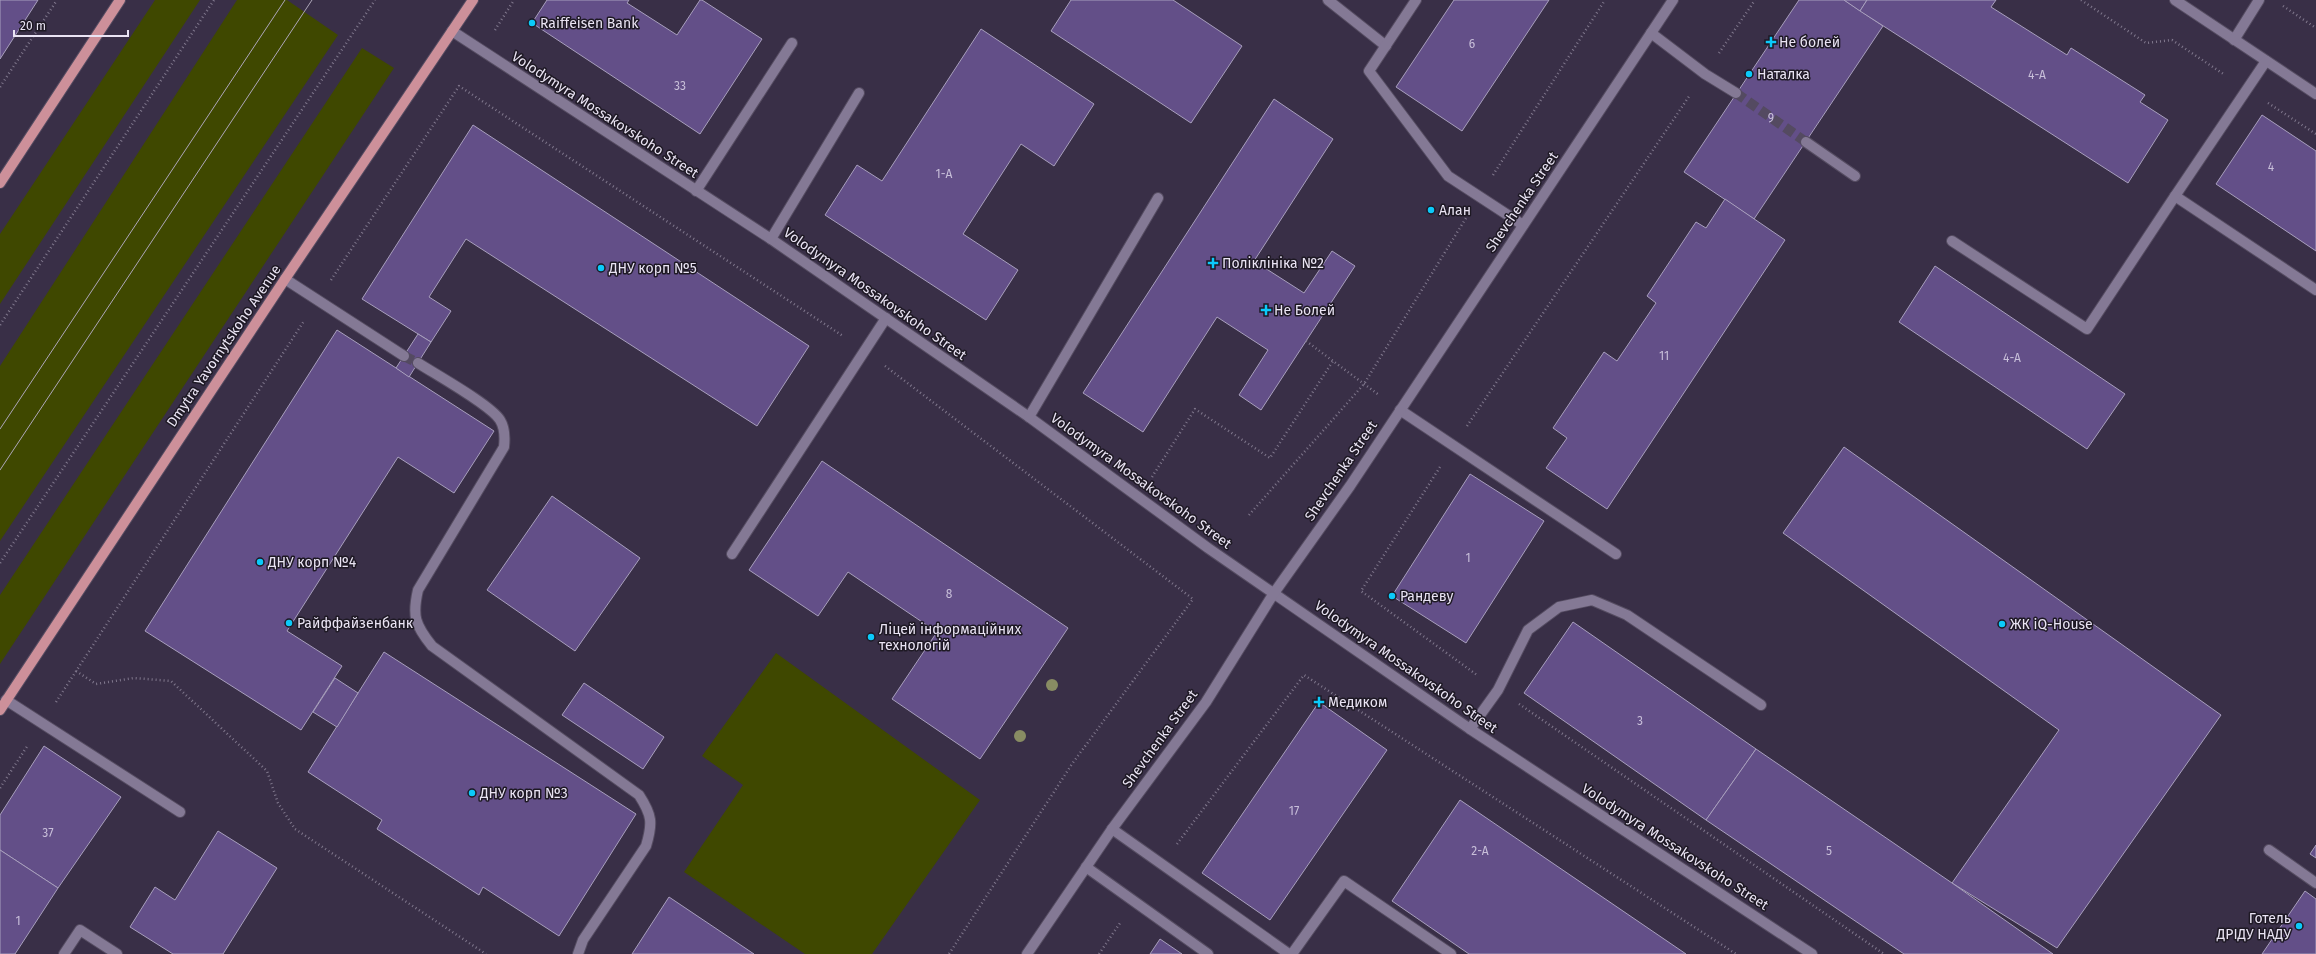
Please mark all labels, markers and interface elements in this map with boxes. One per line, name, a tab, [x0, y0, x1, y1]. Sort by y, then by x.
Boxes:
scale bar	[14, 12, 128, 38]
place label: Raiffeisen Bank	[540, 15, 639, 32]
marker: Raiffeisen Bank	[527, 18, 537, 28]
text: 20 m	[20, 19, 46, 33]
place label: Не болей	[1779, 34, 1840, 51]
house number: 6	[1469, 37, 1475, 51]
marker: Не болей	[1766, 37, 1776, 47]
street label: Volodymyra Mossakovskoho Street	[508, 48, 702, 182]
place label: Наталка	[1757, 66, 1810, 83]
house number: 4-А	[2028, 68, 2046, 82]
marker: Наталка	[1744, 69, 1754, 79]
house number: 33	[674, 79, 686, 93]
house number: 9	[1768, 111, 1774, 125]
street label: Shevchenka Street	[1482, 148, 1562, 255]
house number: 4	[2268, 160, 2275, 174]
house number: 1-А	[936, 167, 953, 181]
place label: Алан	[1439, 202, 1471, 219]
marker: Алан	[1426, 205, 1436, 215]
street label: Volodymyra Mossakovskoho Street	[780, 224, 970, 364]
place label: Поліклініка №2	[1222, 255, 1324, 272]
marker: Поліклініка №2	[1207, 257, 1219, 269]
place label: ДНУ корп №5	[608, 260, 697, 277]
street label: Dmytra Yavornytskoho Avenue	[163, 262, 285, 430]
marker: ДНУ корп №5	[596, 263, 606, 273]
place label: Не Болей	[1274, 302, 1335, 319]
marker: Не Болей	[1261, 305, 1271, 315]
house number: 11	[1659, 349, 1669, 363]
house number: 4-А	[2003, 351, 2021, 365]
street label: Volodymyra Mossakovskoho Street	[1047, 410, 1235, 553]
street label: Shevchenka Street	[1301, 417, 1381, 524]
house number: 1	[1465, 551, 1471, 565]
place label: ДНУ корп №4	[267, 554, 357, 571]
marker: ДНУ корп №4	[255, 557, 265, 567]
house number: 8	[946, 587, 953, 601]
place label: Рандеву	[1400, 588, 1453, 605]
marker: Рандеву	[1387, 591, 1397, 601]
street label: Volodymyra Mossakovskoho Street	[1311, 597, 1501, 737]
place label: Райффайзенбанк	[297, 615, 414, 632]
place label: ЖК iQ-House	[2010, 616, 2093, 633]
marker: Райффайзенбанк	[284, 618, 294, 628]
marker: ЖК iQ-House	[1997, 619, 2007, 629]
place label: Ліцей інформаційних технологій	[879, 621, 1021, 654]
marker: Ліцей інформаційних технологій	[866, 632, 876, 642]
street label: Shevchenka Street	[1119, 686, 1202, 791]
place label: Медиком	[1328, 694, 1387, 711]
marker: Медиком	[1313, 696, 1325, 708]
house number: 3	[1637, 714, 1643, 728]
street label: Volodymyra Mossakovskoho Street	[1578, 780, 1772, 914]
place label: ДНУ корп №3	[479, 785, 568, 802]
marker: ДНУ корп №3	[467, 788, 477, 798]
house number: 17	[1289, 804, 1299, 818]
house number: 37	[42, 826, 54, 840]
house number: 2-А	[1471, 844, 1489, 858]
house number: 5	[1826, 844, 1832, 858]
place label: Готель ДРІДУ НАДУ	[2216, 910, 2291, 943]
house number: 1	[15, 914, 21, 928]
marker: Готель ДРІДУ НАДУ	[2294, 921, 2304, 931]

